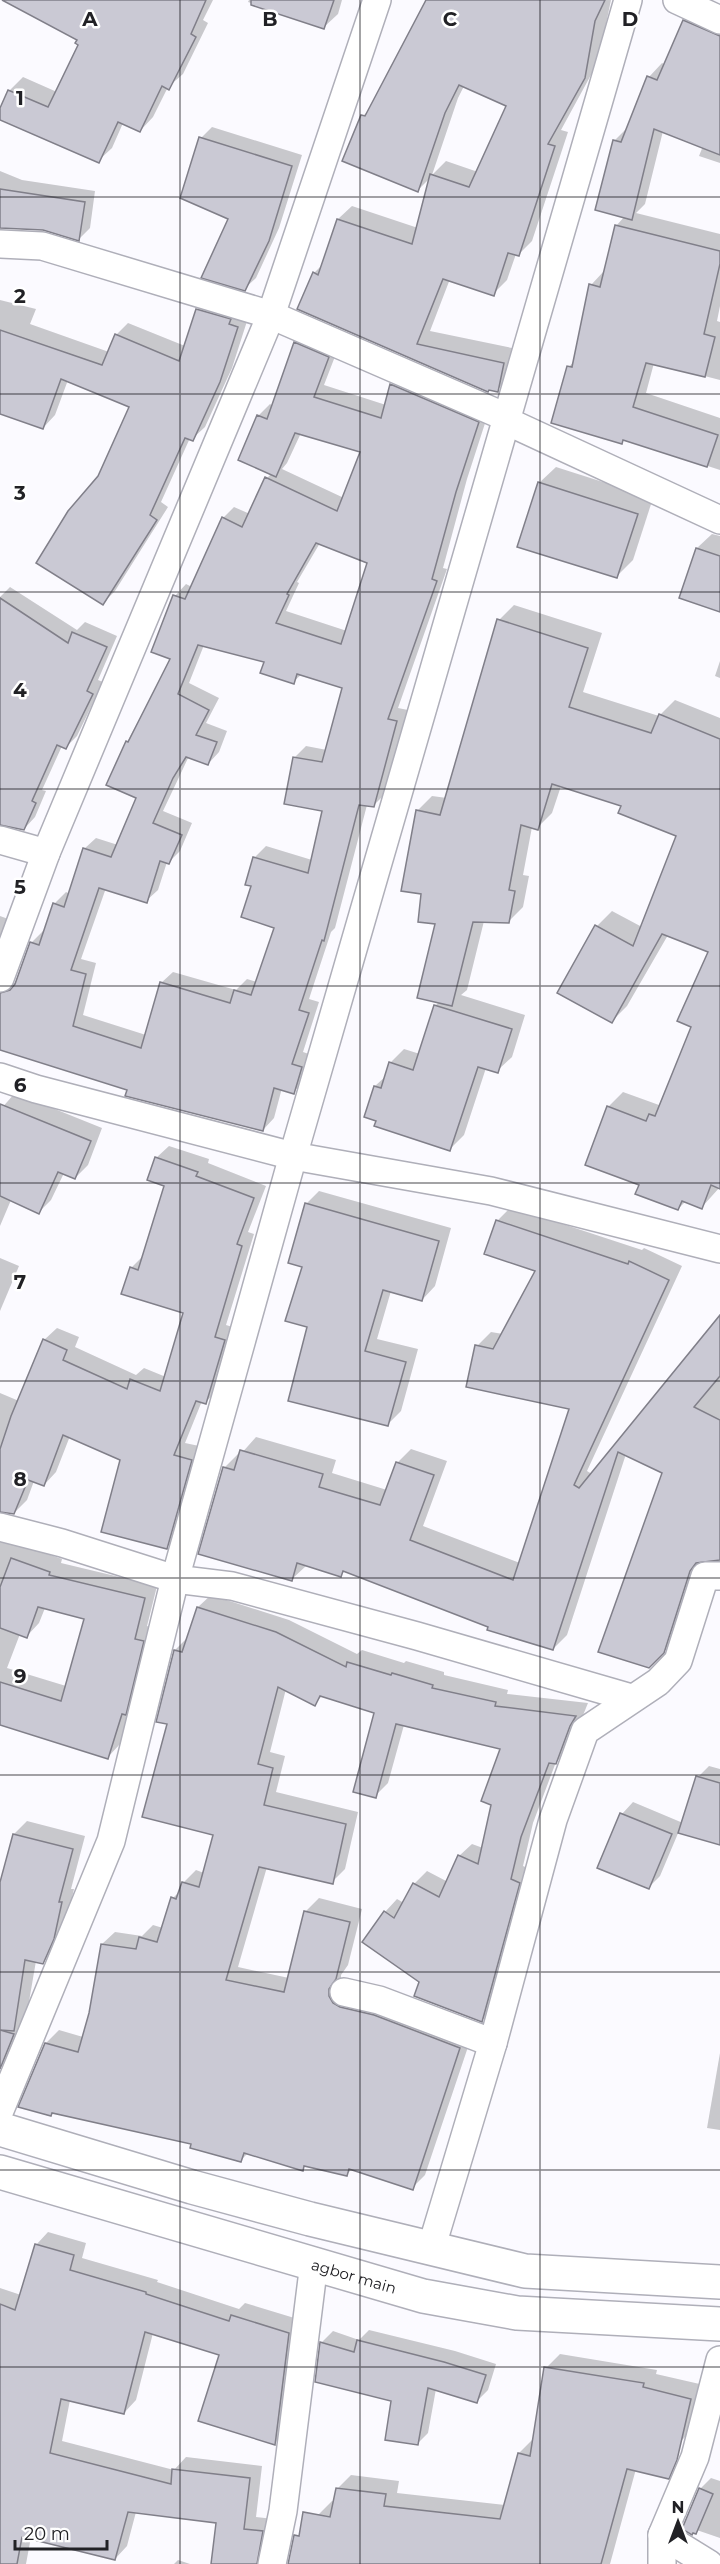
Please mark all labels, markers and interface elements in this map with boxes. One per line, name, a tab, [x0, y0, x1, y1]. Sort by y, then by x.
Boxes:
text: A	[81, 7, 98, 31]
text: B	[262, 7, 278, 31]
text: C	[443, 7, 458, 31]
text: D	[622, 7, 638, 31]
text: 1	[16, 86, 24, 110]
text: 2	[14, 284, 26, 308]
text: 3	[13, 481, 26, 505]
text: 4	[13, 678, 27, 702]
text: 5	[14, 875, 26, 899]
text: 6	[14, 1073, 27, 1097]
text: 7	[14, 1270, 26, 1294]
text: 8	[13, 1467, 27, 1491]
text: 9	[14, 1664, 26, 1688]
street label: agbor main	[309, 2254, 399, 2297]
north arrow	[648, 2492, 708, 2552]
text: N	[672, 2498, 684, 2517]
scale bar	[15, 2513, 106, 2551]
text: 20 m	[24, 2523, 70, 2545]

